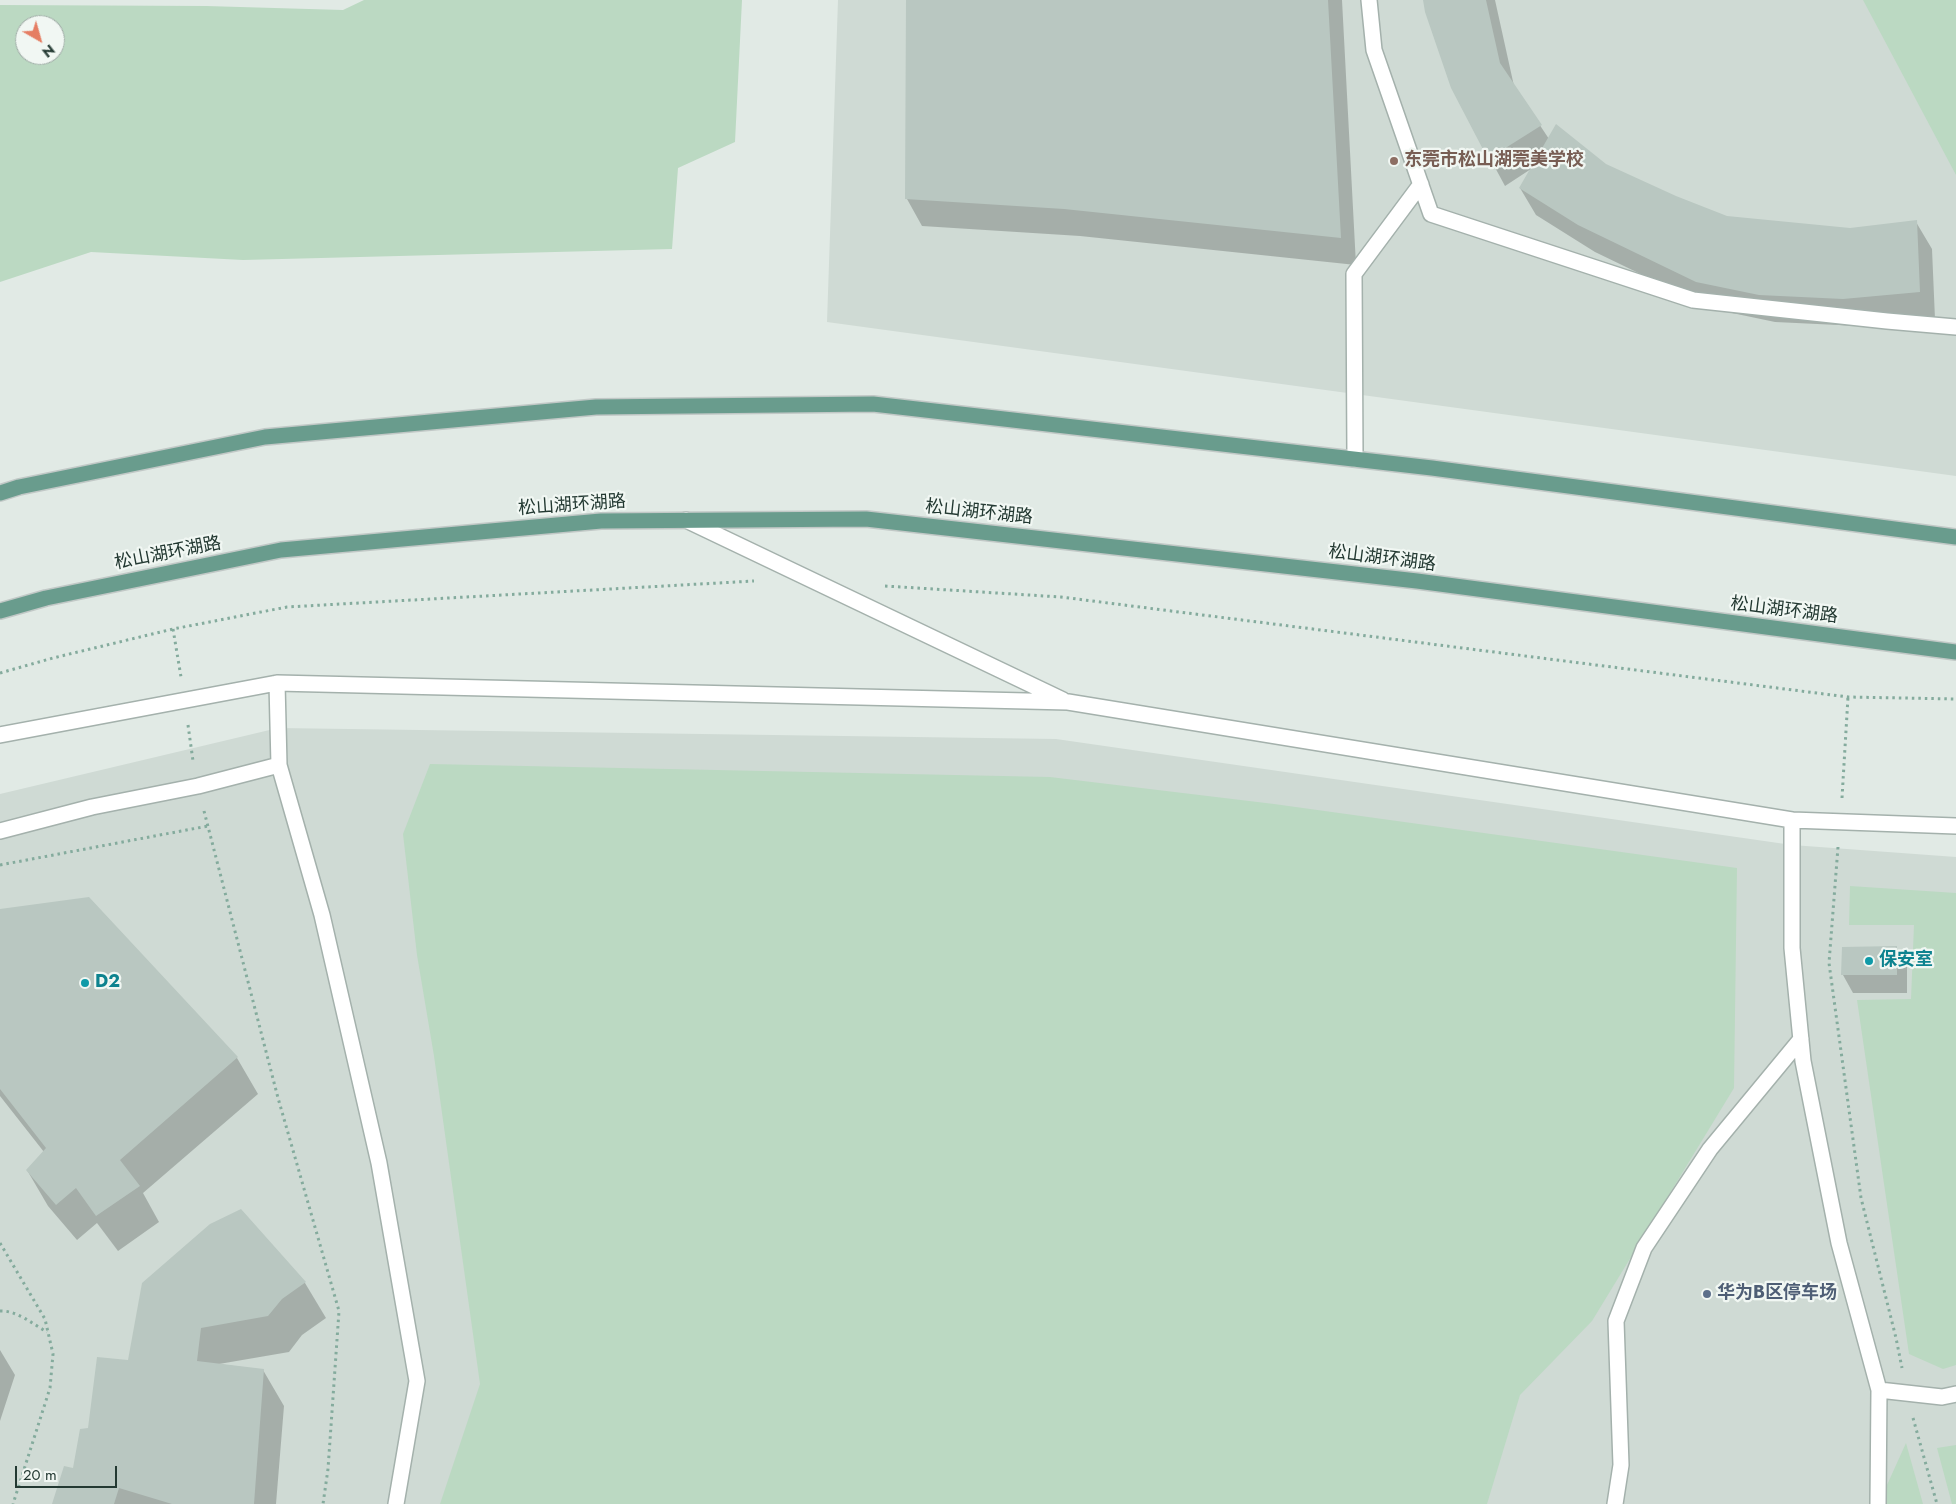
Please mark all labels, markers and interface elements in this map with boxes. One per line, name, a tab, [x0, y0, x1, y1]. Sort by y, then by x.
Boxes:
north arrow	[15, 15, 65, 65]
text: N	[38, 40, 59, 62]
place label: 东莞市松山湖莞美学校	[1404, 150, 1584, 172]
marker: 东莞市松山湖莞美学校	[1388, 155, 1400, 167]
street label: 松山湖环湖路	[517, 491, 627, 521]
street label: 松山湖环湖路	[924, 497, 1034, 529]
street label: 松山湖环湖路	[113, 533, 223, 575]
street label: 松山湖环湖路	[1327, 542, 1437, 576]
street label: 松山湖环湖路	[1729, 594, 1839, 628]
place label: 保安室	[1879, 950, 1933, 972]
marker: 保安室	[1863, 955, 1875, 967]
place label: D2	[95, 972, 120, 994]
marker: D2	[79, 977, 91, 989]
place label: 华为B区停车场	[1717, 1283, 1837, 1305]
marker: 华为B区停车场	[1701, 1288, 1713, 1300]
scale bar	[18, 1456, 120, 1488]
text: 20 m	[23, 1464, 57, 1486]

